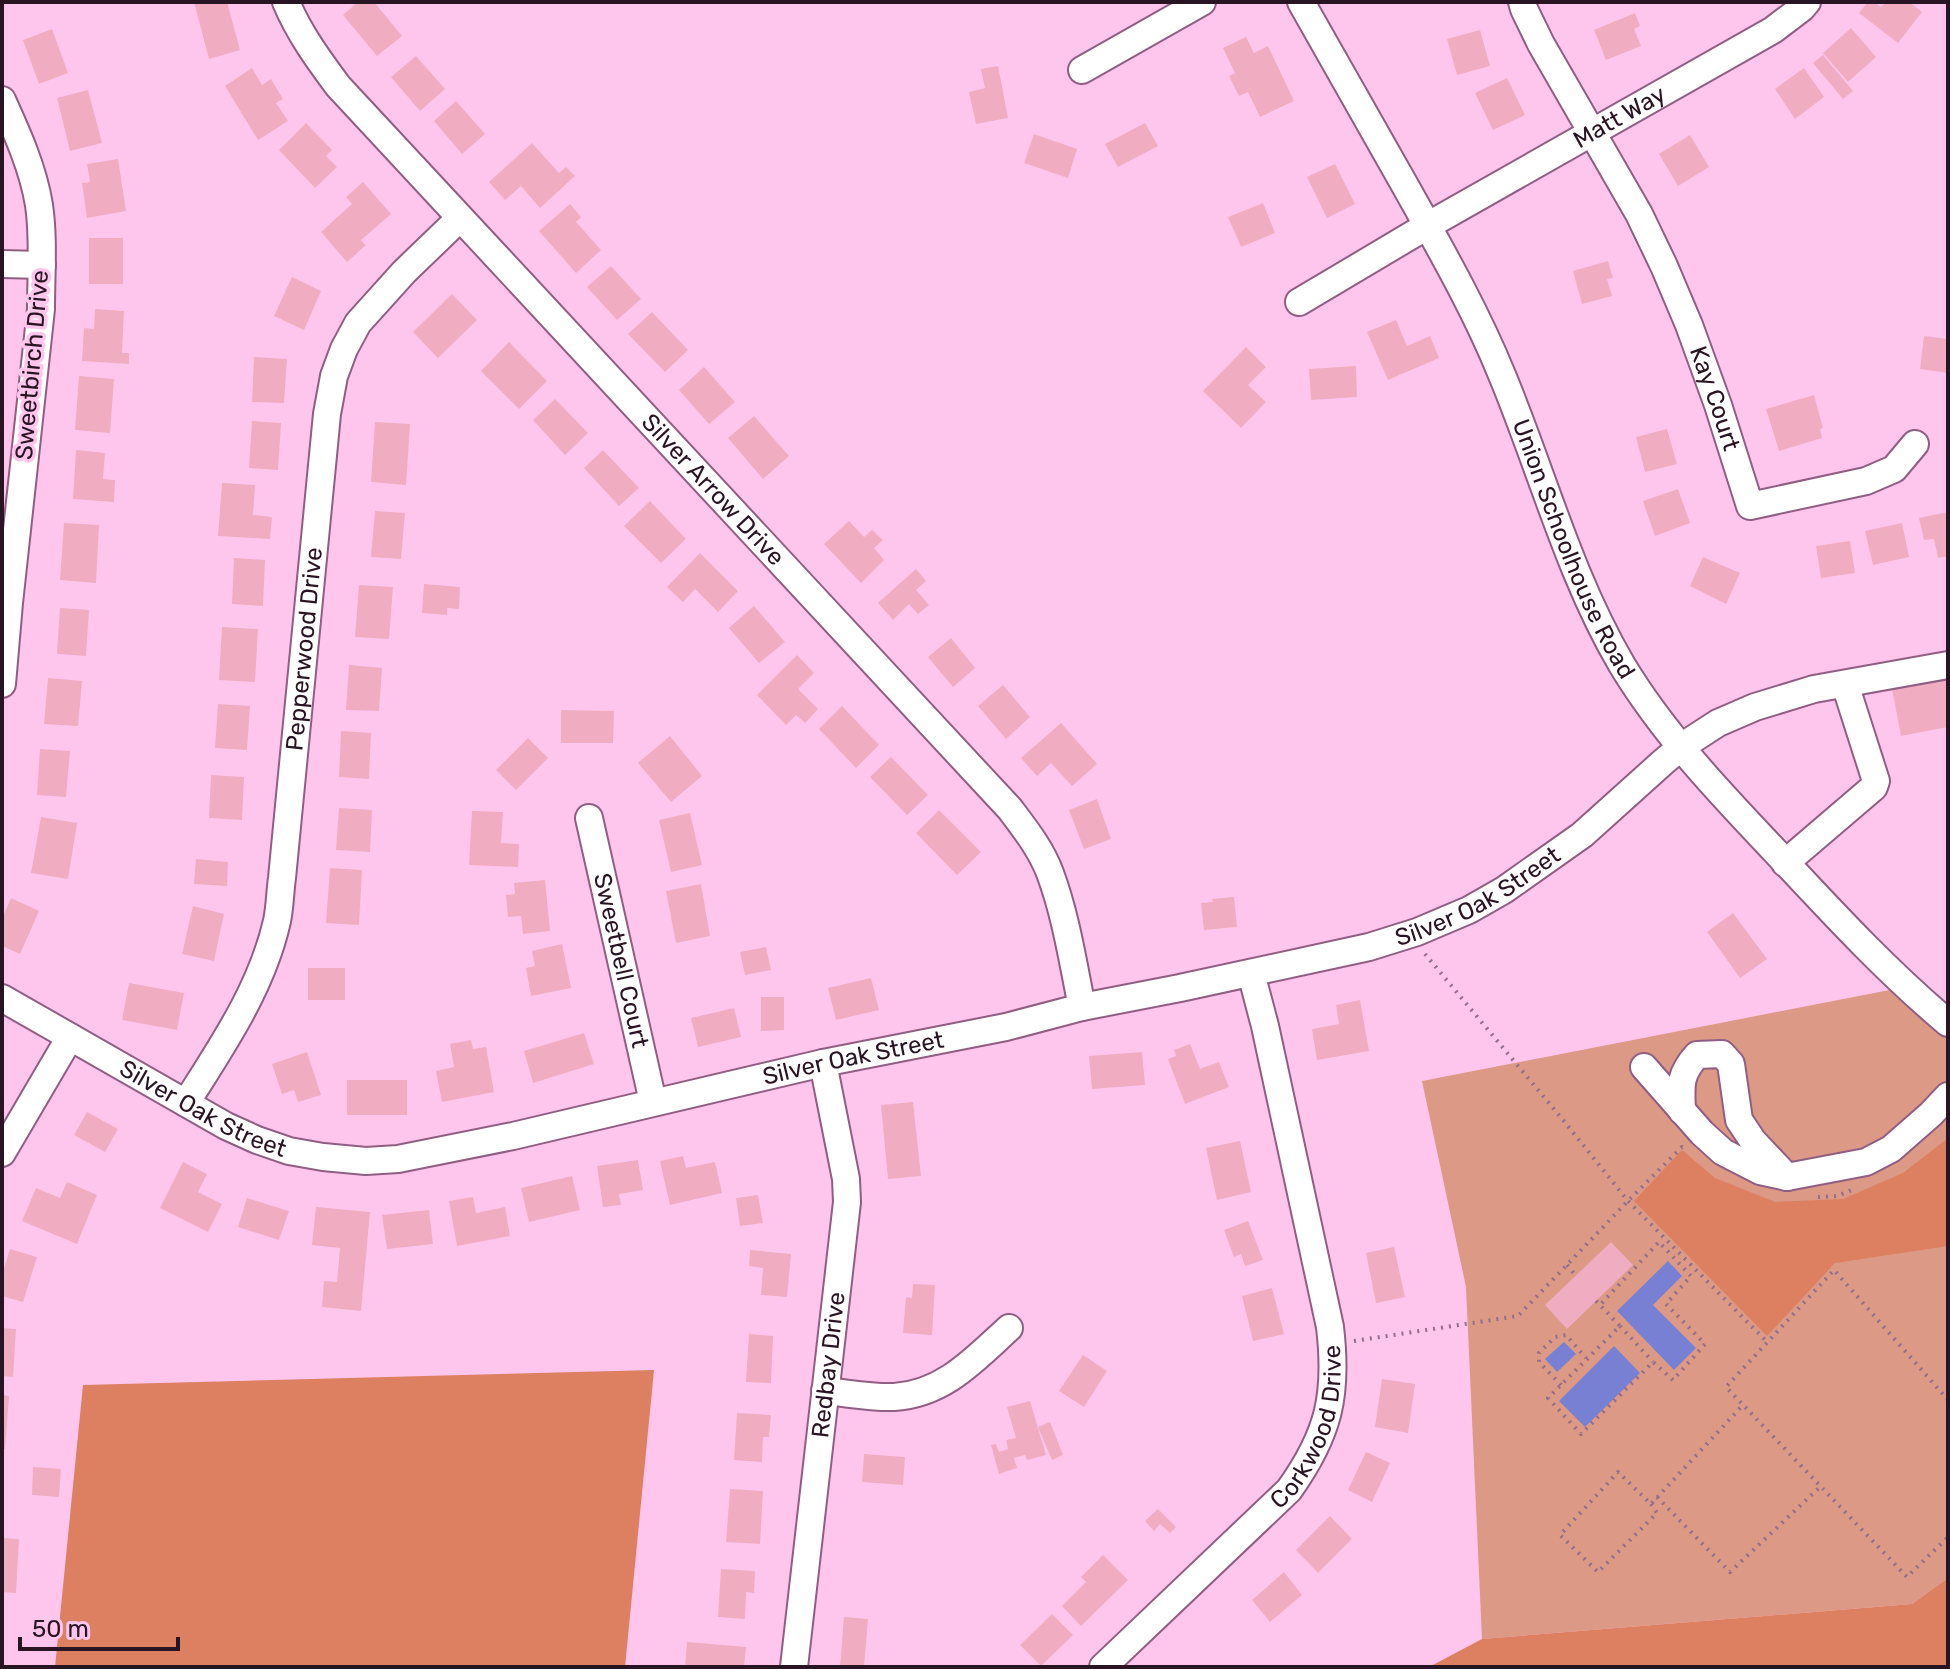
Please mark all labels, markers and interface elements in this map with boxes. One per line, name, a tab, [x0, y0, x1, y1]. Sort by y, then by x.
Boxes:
street label: Matt Way	[1568, 80, 1670, 154]
street label: Sweetbirch Drive	[10, 269, 54, 461]
street label: Kay Court	[1684, 342, 1746, 454]
street label: Silver Arrow Drive	[636, 408, 790, 571]
street label: Union Schoolhouse Road	[1507, 415, 1641, 684]
street label: Pepperwood Drive	[280, 546, 328, 752]
street label: Silver Oak Street	[1392, 841, 1566, 952]
street label: Sweetbell Court	[588, 870, 654, 1050]
street label: Silver Oak Street	[760, 1026, 946, 1091]
street label: Silver Oak Street	[115, 1054, 290, 1163]
street label: Redbay Drive	[806, 1290, 851, 1440]
street label: Corkwood Drive	[1264, 1344, 1347, 1514]
scale bar	[20, 1601, 178, 1651]
text: 50 m	[32, 1615, 89, 1643]

